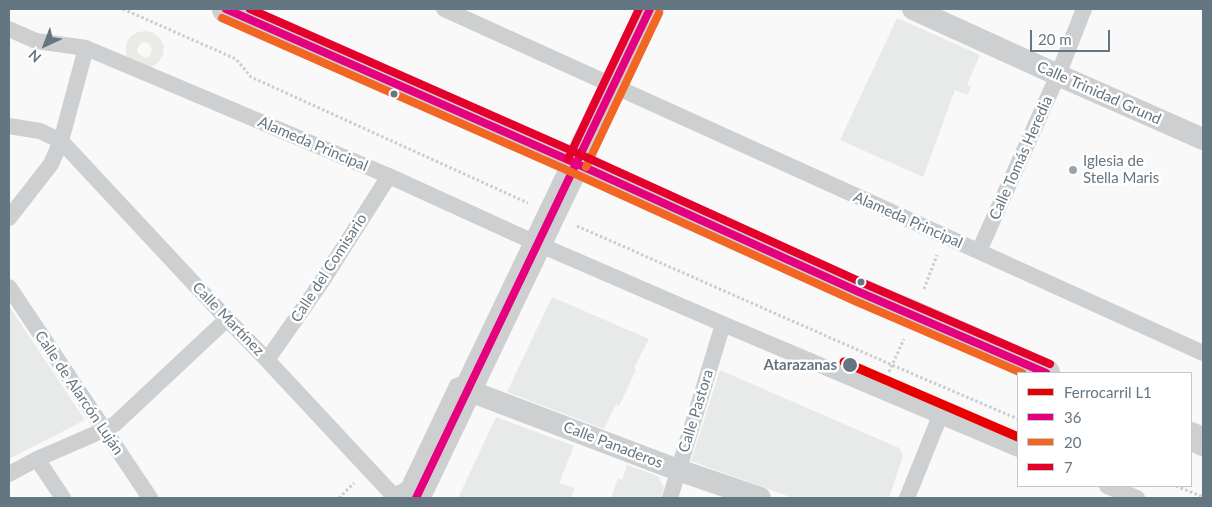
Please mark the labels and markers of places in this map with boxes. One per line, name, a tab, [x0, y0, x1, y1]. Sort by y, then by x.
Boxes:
unlabelled marker	[389, 89, 399, 99]
place label: Iglesia de Stella Maris	[1083, 152, 1159, 187]
marker: Iglesia de Stella Maris	[1067, 164, 1079, 176]
unlabelled marker	[856, 277, 866, 287]
place label: Atarazanas	[764, 356, 837, 374]
marker: Atarazanas	[841, 356, 859, 374]

